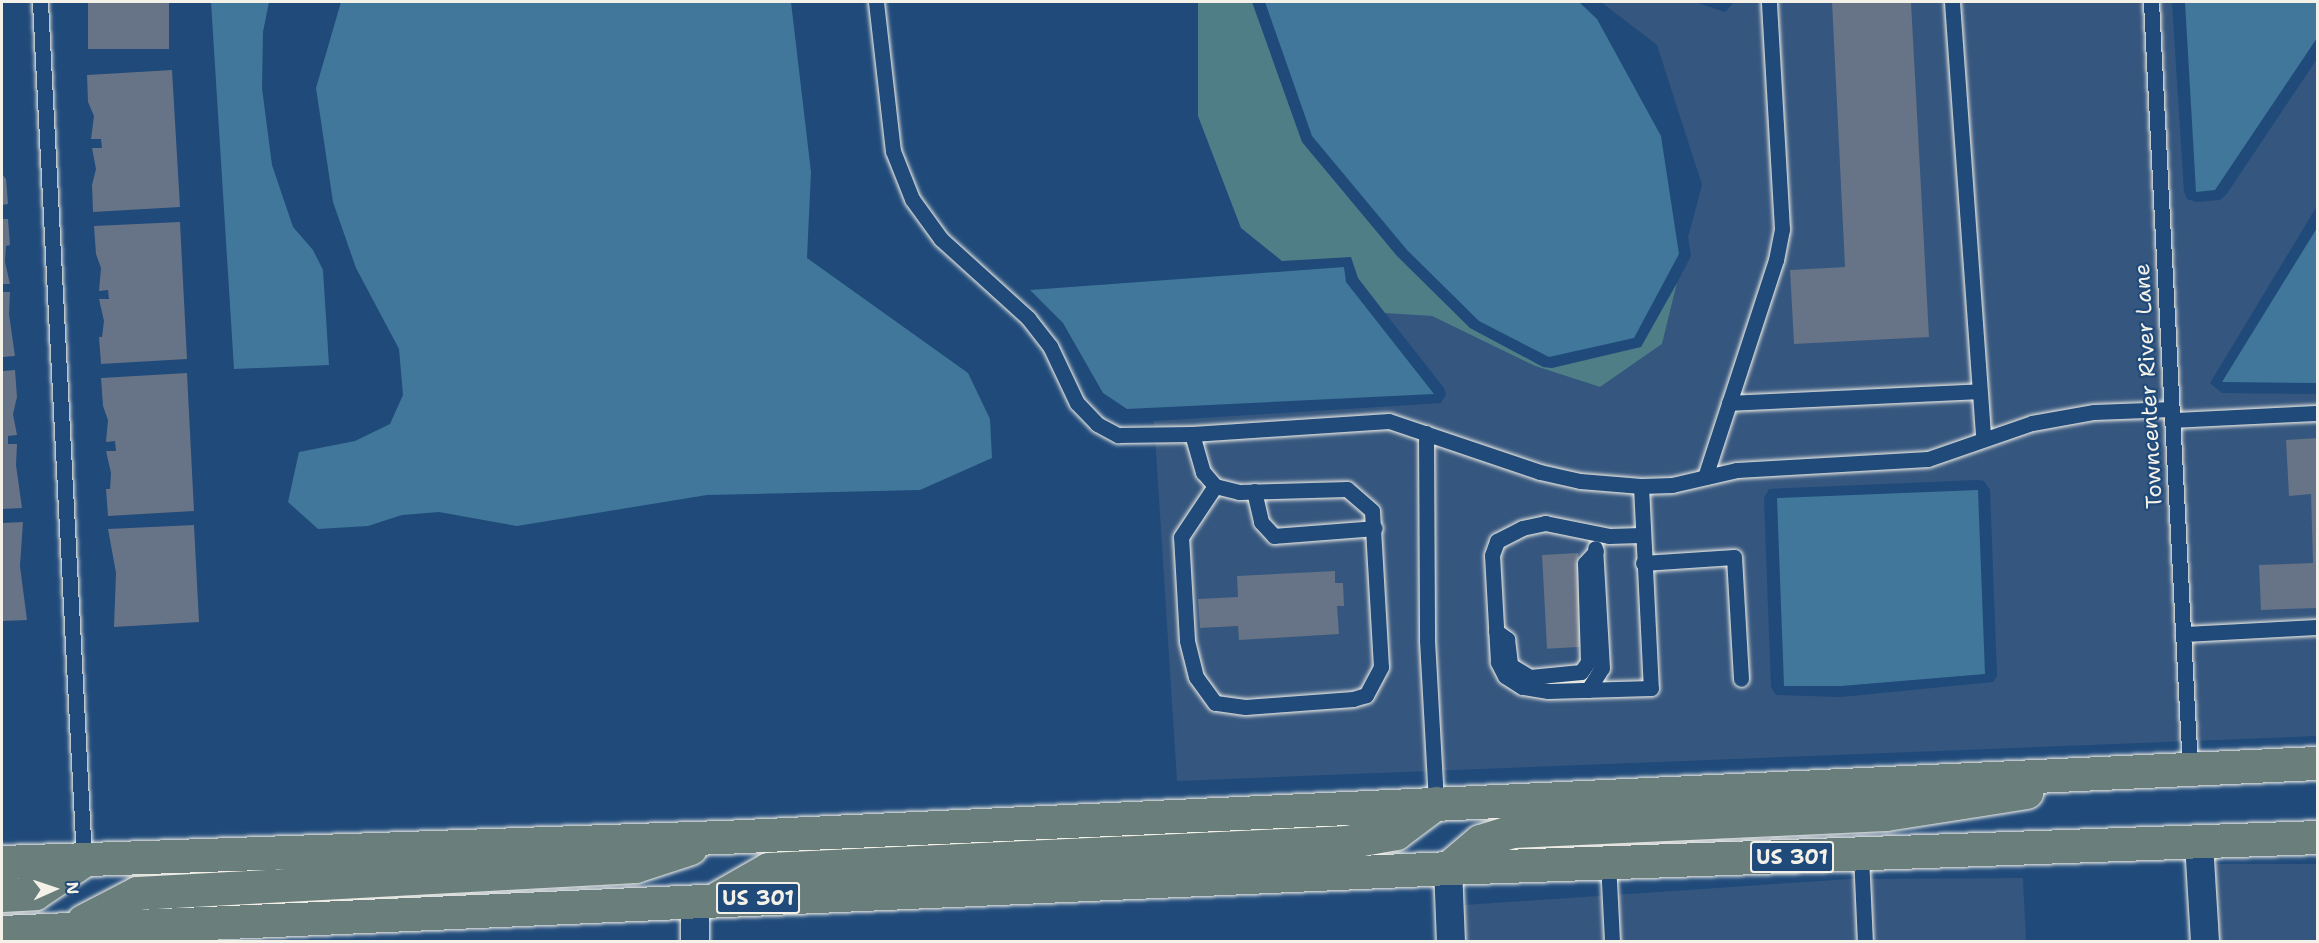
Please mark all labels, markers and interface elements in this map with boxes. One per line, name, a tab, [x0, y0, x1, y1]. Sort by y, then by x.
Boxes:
street label: Towncenter River Lane	[2128, 263, 2168, 509]
road number: US 301	[1750, 839, 1834, 875]
north arrow	[24, 859, 84, 919]
road number: US 301	[716, 880, 800, 916]
text: N	[62, 881, 83, 895]

